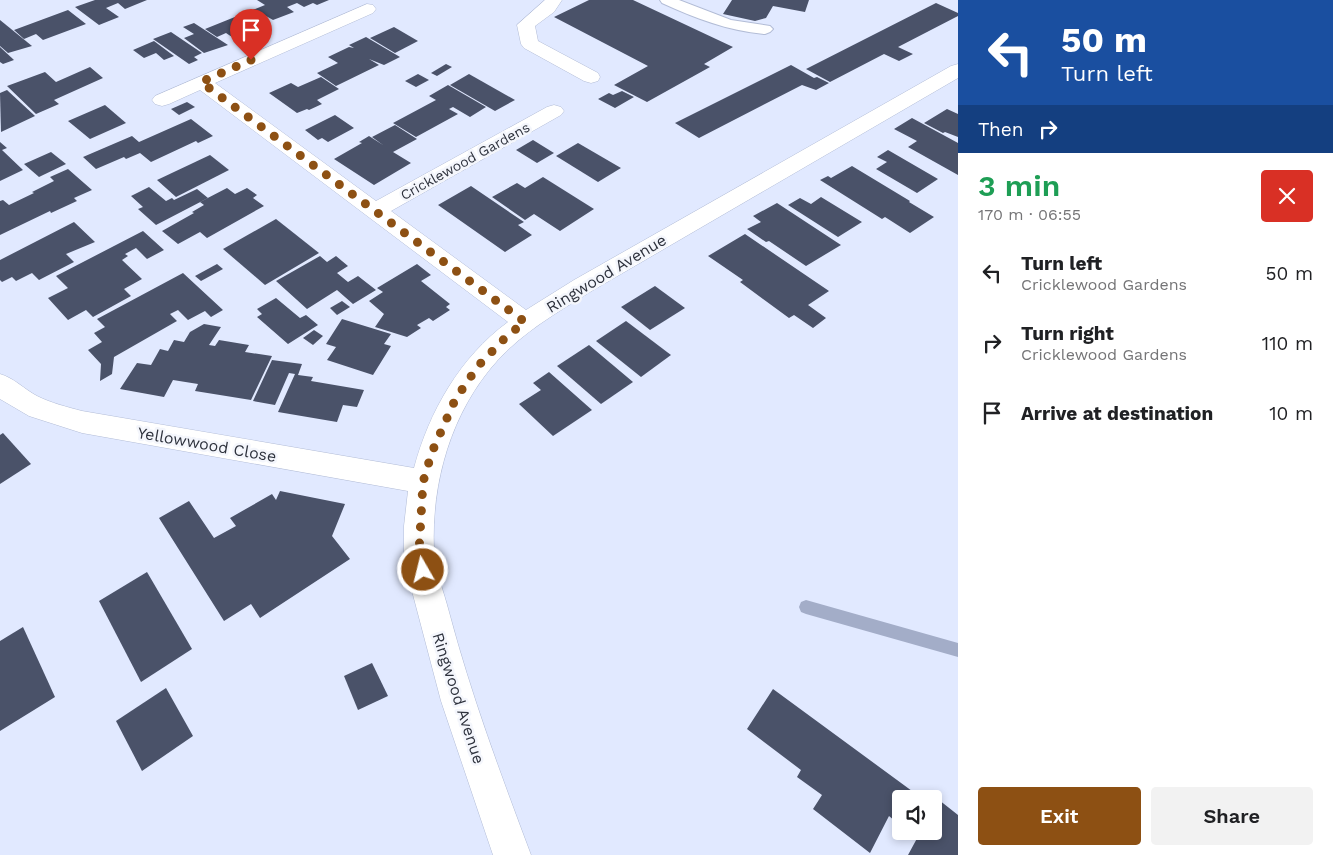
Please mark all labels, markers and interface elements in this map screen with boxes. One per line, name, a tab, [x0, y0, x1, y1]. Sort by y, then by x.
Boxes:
pin	[230, 9, 272, 60]
icon: arrive	[237, 16, 265, 44]
text: 50 m	[1061, 19, 1147, 61]
icon: left	[978, 20, 1043, 85]
text: Turn left	[1061, 61, 1153, 86]
icon: right	[1034, 115, 1062, 143]
text: Then	[978, 118, 1024, 141]
street label: Cricklewood Gardens	[398, 119, 532, 203]
text: 3 min	[978, 168, 1060, 203]
button: close	[1261, 170, 1313, 222]
text: 170 m · 06:55	[978, 205, 1081, 224]
street label: Ringwood Avenue	[543, 230, 670, 317]
text: Turn left	[1021, 252, 1102, 275]
icon: left	[978, 259, 1006, 287]
text: 50 m	[1266, 262, 1313, 285]
text: Cricklewood Gardens	[1021, 275, 1187, 294]
text: Turn right	[1021, 322, 1114, 345]
icon: right	[978, 329, 1006, 357]
text: 110 m	[1262, 332, 1313, 355]
text: Cricklewood Gardens	[1021, 345, 1187, 364]
icon: arrive	[978, 399, 1006, 427]
text: Arrive at destination	[1021, 402, 1213, 425]
text: 10 m	[1269, 402, 1313, 425]
street label: Yellowwood Close	[136, 423, 278, 466]
position arrow	[396, 543, 448, 595]
street label: Ringwood Avenue	[428, 630, 489, 766]
button: Exit	[978, 787, 1141, 845]
button: Share	[1151, 787, 1313, 845]
map controls	[892, 790, 942, 840]
button: sound	[892, 790, 942, 840]

